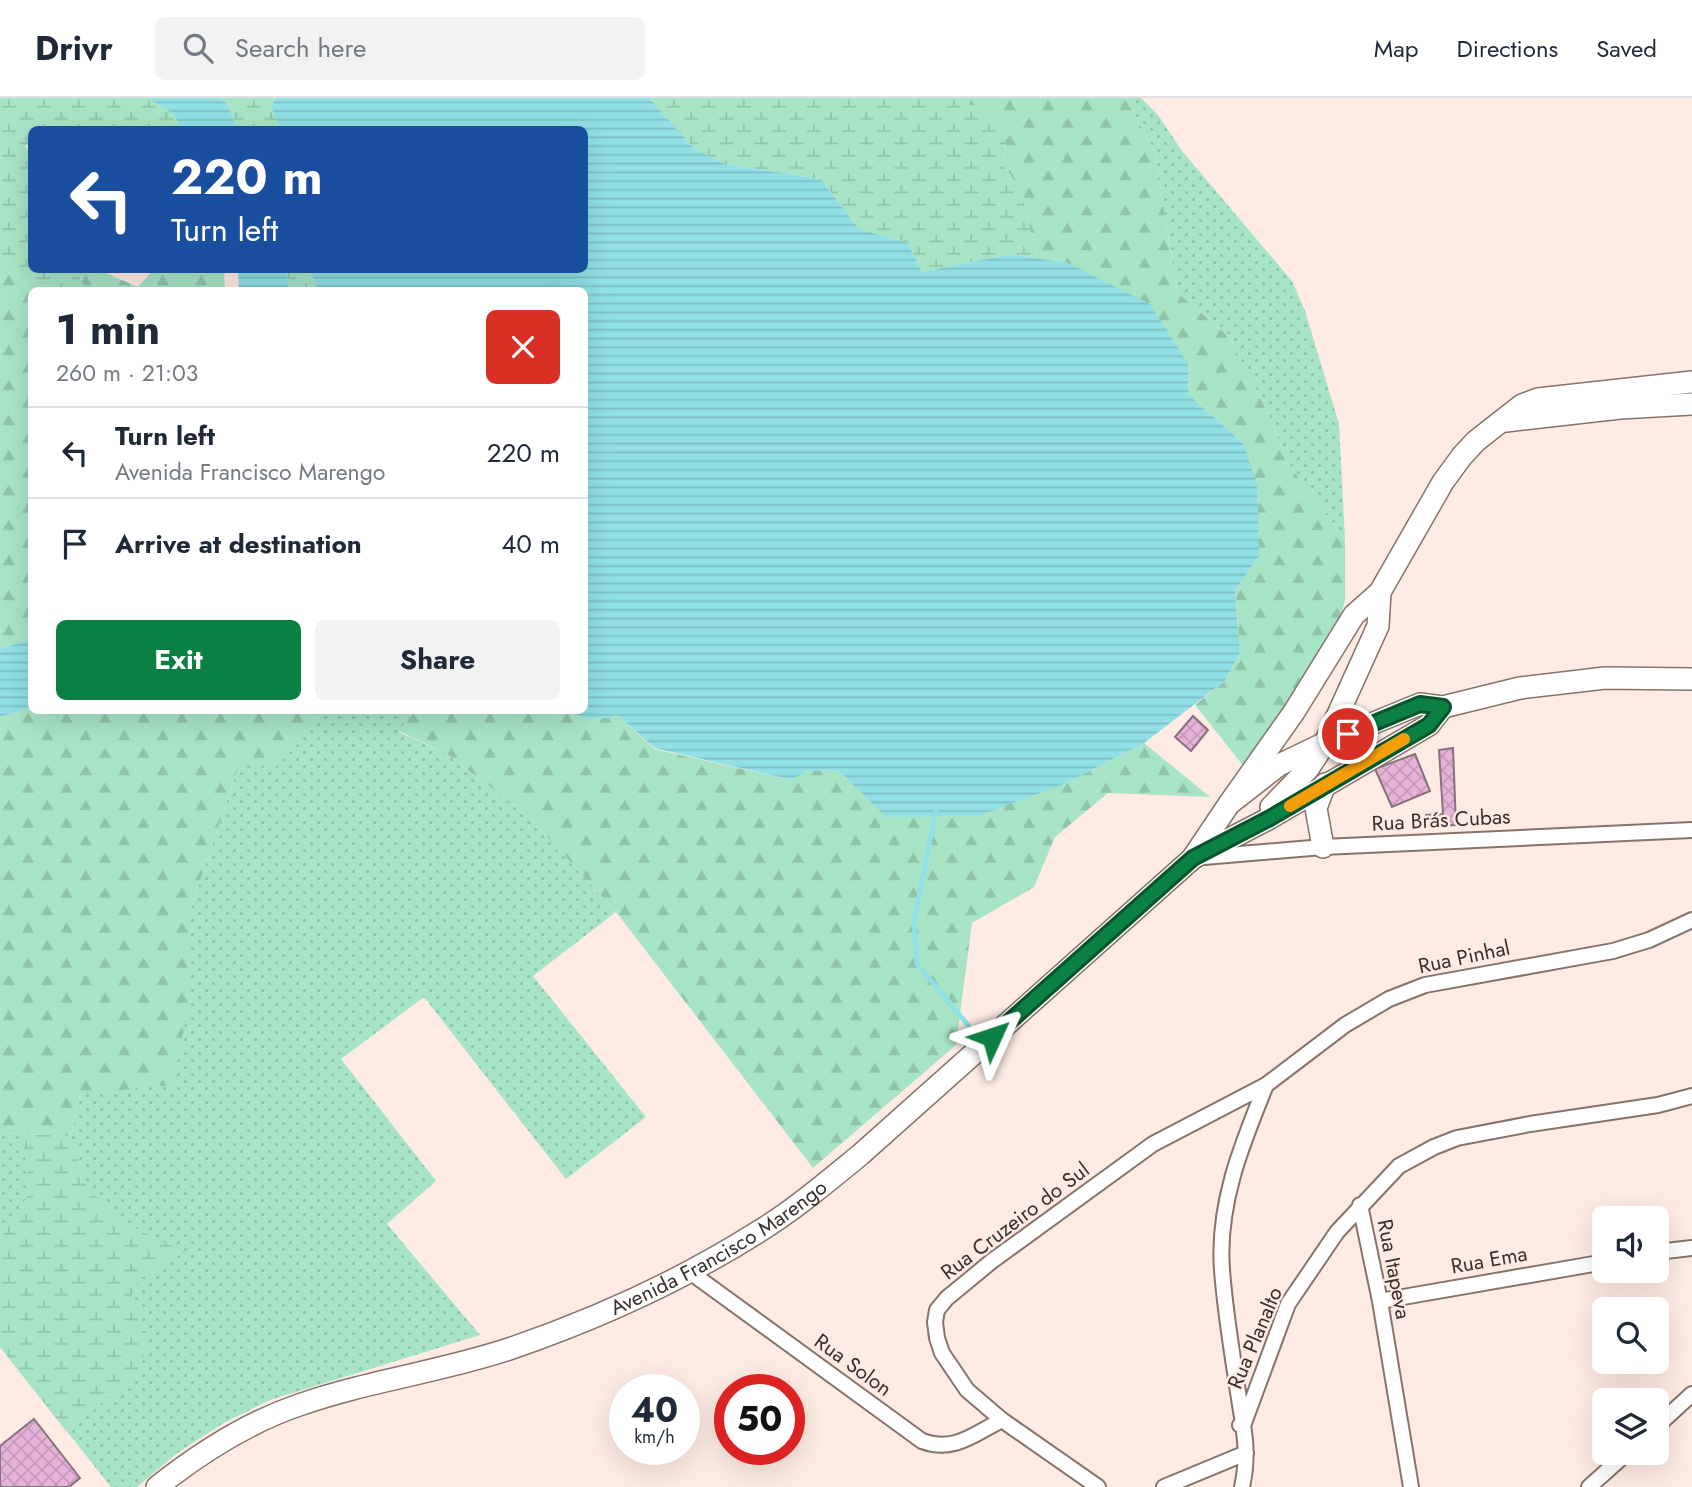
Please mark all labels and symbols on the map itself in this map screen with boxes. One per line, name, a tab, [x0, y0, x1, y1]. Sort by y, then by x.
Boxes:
pin	[1318, 704, 1378, 764]
street label: Rua Brás Cubas	[1371, 801, 1511, 839]
street label: Rua Pinhal	[1415, 933, 1513, 981]
position arrow	[955, 1000, 1029, 1074]
street label: Rua Cruzeiro do Sul	[934, 1155, 1096, 1287]
street label: Avenida Francisco Marengo	[606, 1173, 833, 1323]
street label: Rua Itapeva	[1370, 1216, 1418, 1322]
street label: Rua Ema	[1448, 1239, 1530, 1281]
street label: Rua Planalto	[1220, 1282, 1290, 1394]
street label: Rua Solon	[808, 1327, 898, 1403]
speed limit sign: 50	[714, 1374, 805, 1465]

